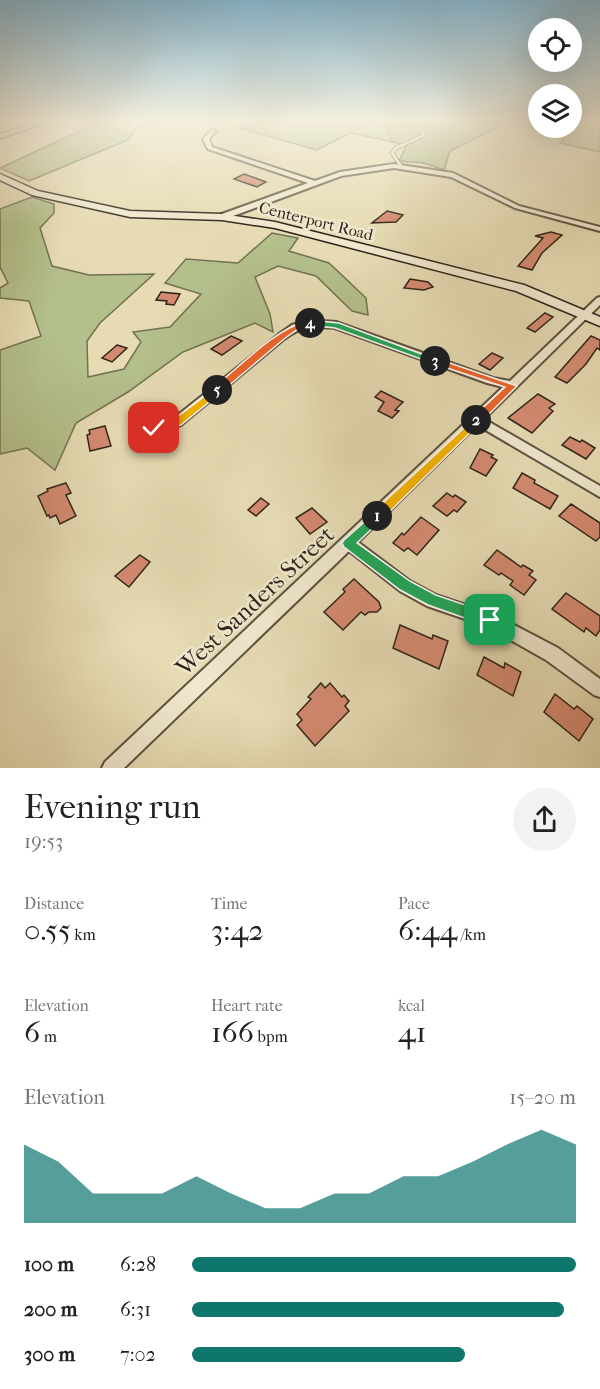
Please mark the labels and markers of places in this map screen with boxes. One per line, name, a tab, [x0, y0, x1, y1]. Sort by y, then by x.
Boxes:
pin: 4	[295, 308, 325, 338]
pin: 3	[420, 346, 450, 376]
pin: 5	[202, 375, 232, 405]
pin	[128, 402, 179, 453]
pin: 2	[461, 405, 491, 435]
pin: 1	[362, 501, 392, 531]
pin	[464, 594, 515, 645]

